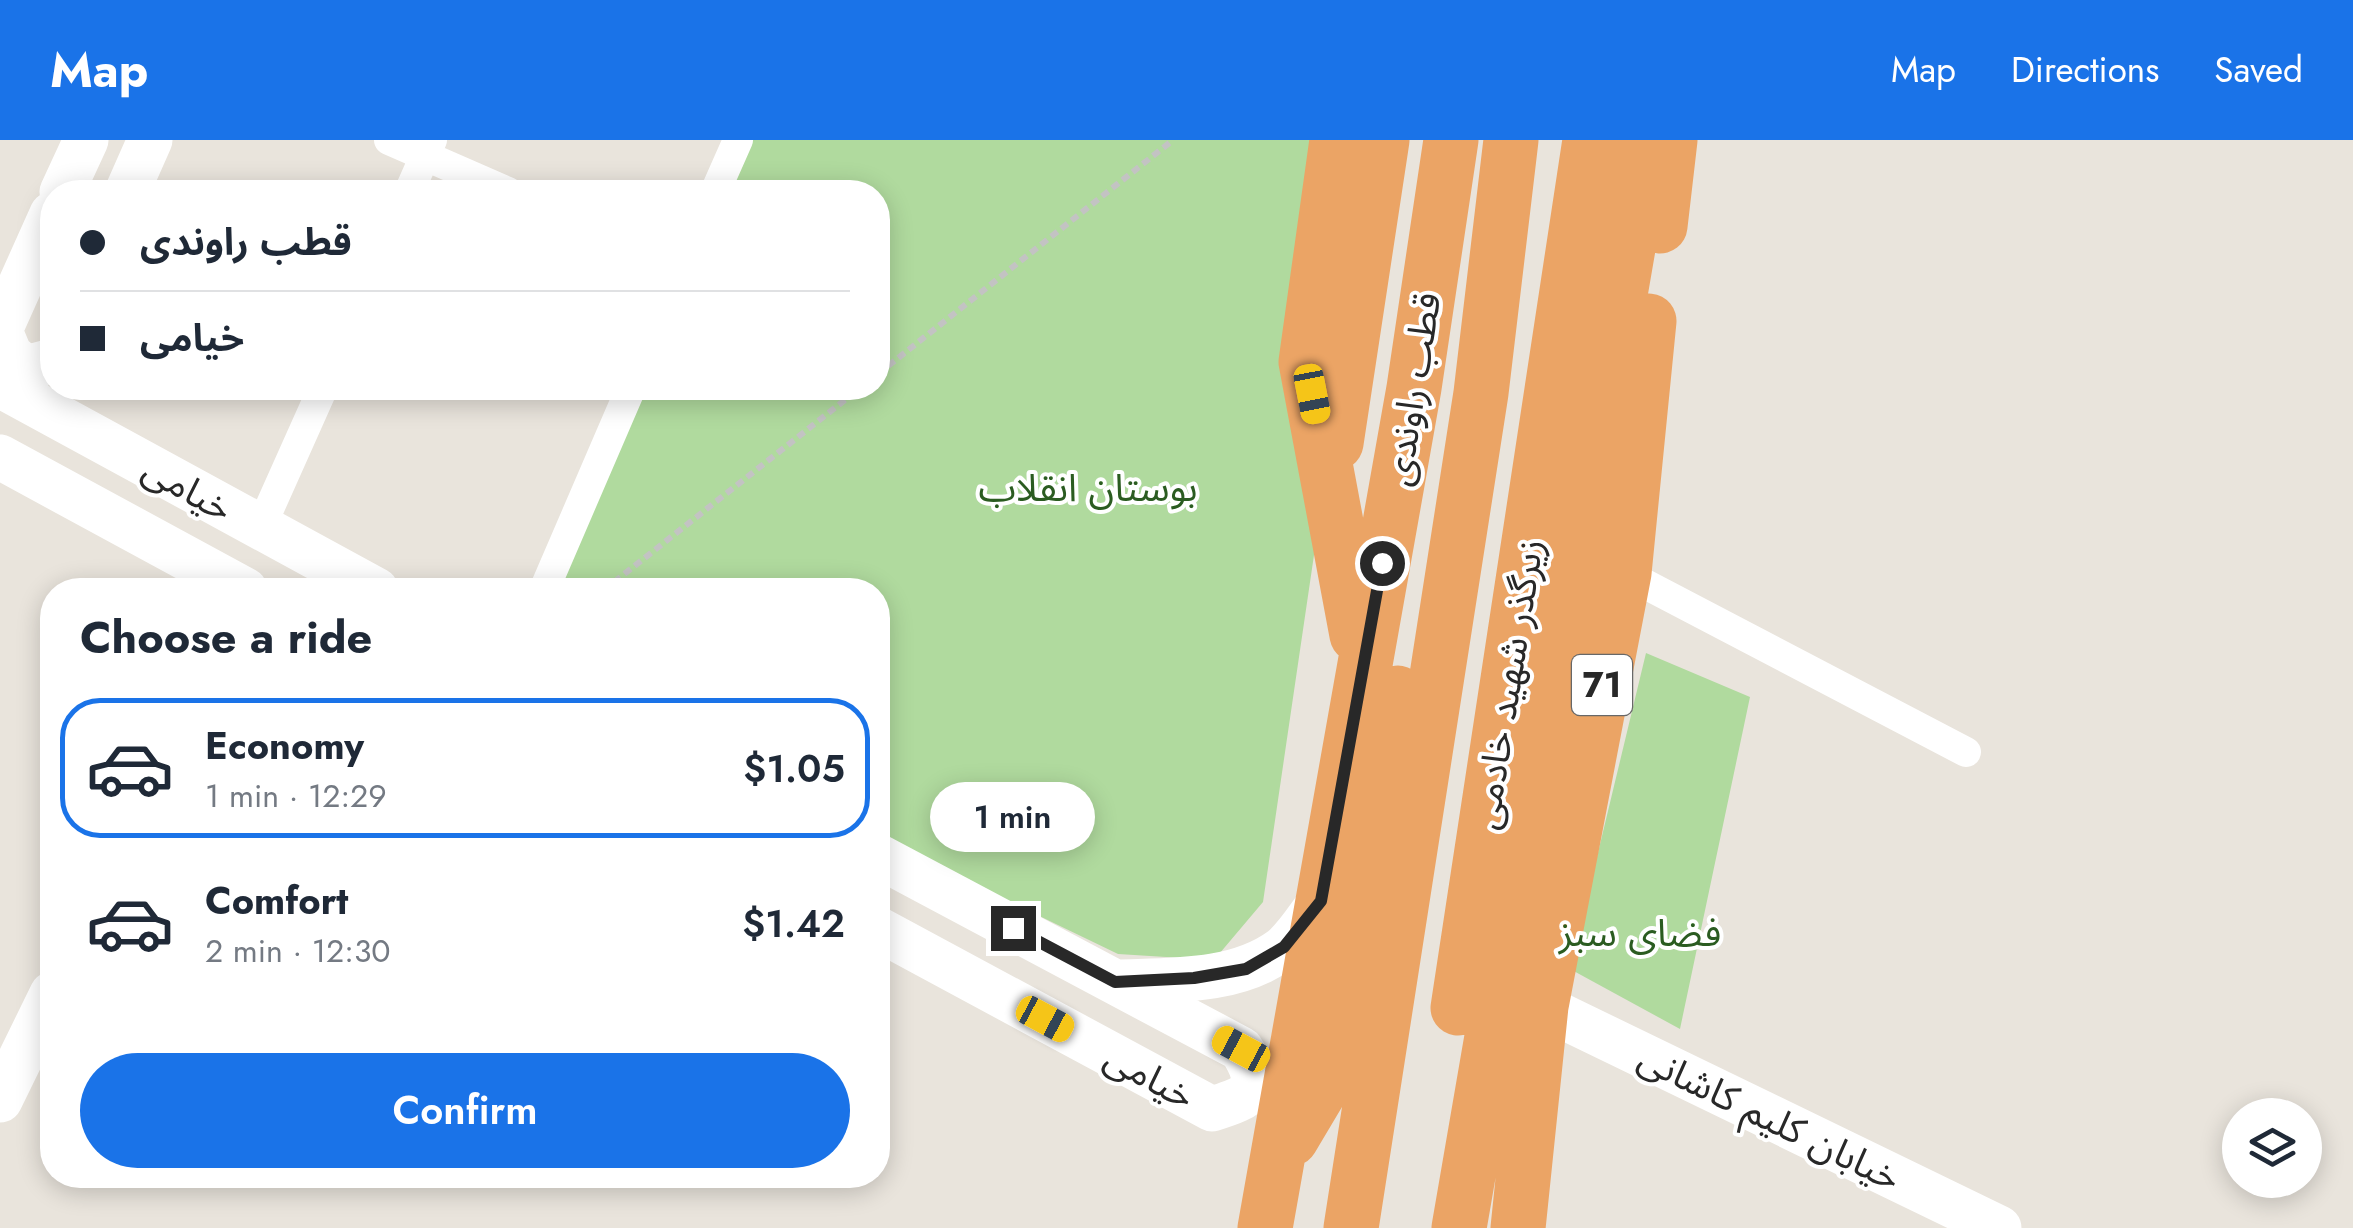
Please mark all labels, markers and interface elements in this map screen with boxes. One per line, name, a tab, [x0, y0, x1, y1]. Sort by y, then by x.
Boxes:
text: Map	[50, 36, 148, 105]
text: Map	[1891, 45, 1956, 95]
text: Directions	[2011, 45, 2159, 95]
text: Saved	[2214, 45, 2303, 95]
text: قطب راوندی	[140, 214, 352, 269]
street label: قطب راوندی	[1370, 288, 1454, 490]
text: خیامی	[140, 310, 244, 365]
car	[1292, 362, 1332, 426]
street label: خیامی	[133, 441, 243, 535]
park label: بوستان انقلاب	[978, 460, 1198, 515]
street label: زیرگذر شهید خادمی	[1457, 535, 1557, 833]
route start	[1360, 541, 1405, 586]
text: Choose a ride	[80, 605, 372, 670]
road number: 71	[1572, 655, 1632, 715]
text: Economy	[205, 718, 364, 773]
icon: car	[85, 723, 175, 813]
text: $1.05	[743, 741, 845, 796]
text: 1 min · 12:29	[205, 773, 387, 819]
callout: 1 min	[930, 783, 1096, 853]
text: 1 min	[974, 794, 1051, 840]
text: Comfort	[205, 873, 348, 928]
icon: car	[85, 878, 175, 968]
text: $1.42	[742, 896, 845, 951]
park label: فضای سبز	[1558, 905, 1721, 960]
route end	[991, 906, 1036, 951]
text: 2 min · 12:30	[205, 928, 391, 974]
car	[1011, 992, 1079, 1046]
car	[1207, 1022, 1275, 1076]
street label: خیامی	[1095, 1029, 1205, 1123]
street label: خیابان کلیم کاشانی	[1629, 1030, 1911, 1206]
button: Confirm	[80, 1053, 850, 1168]
map controls	[2222, 1098, 2322, 1198]
button: layers	[2222, 1098, 2322, 1198]

